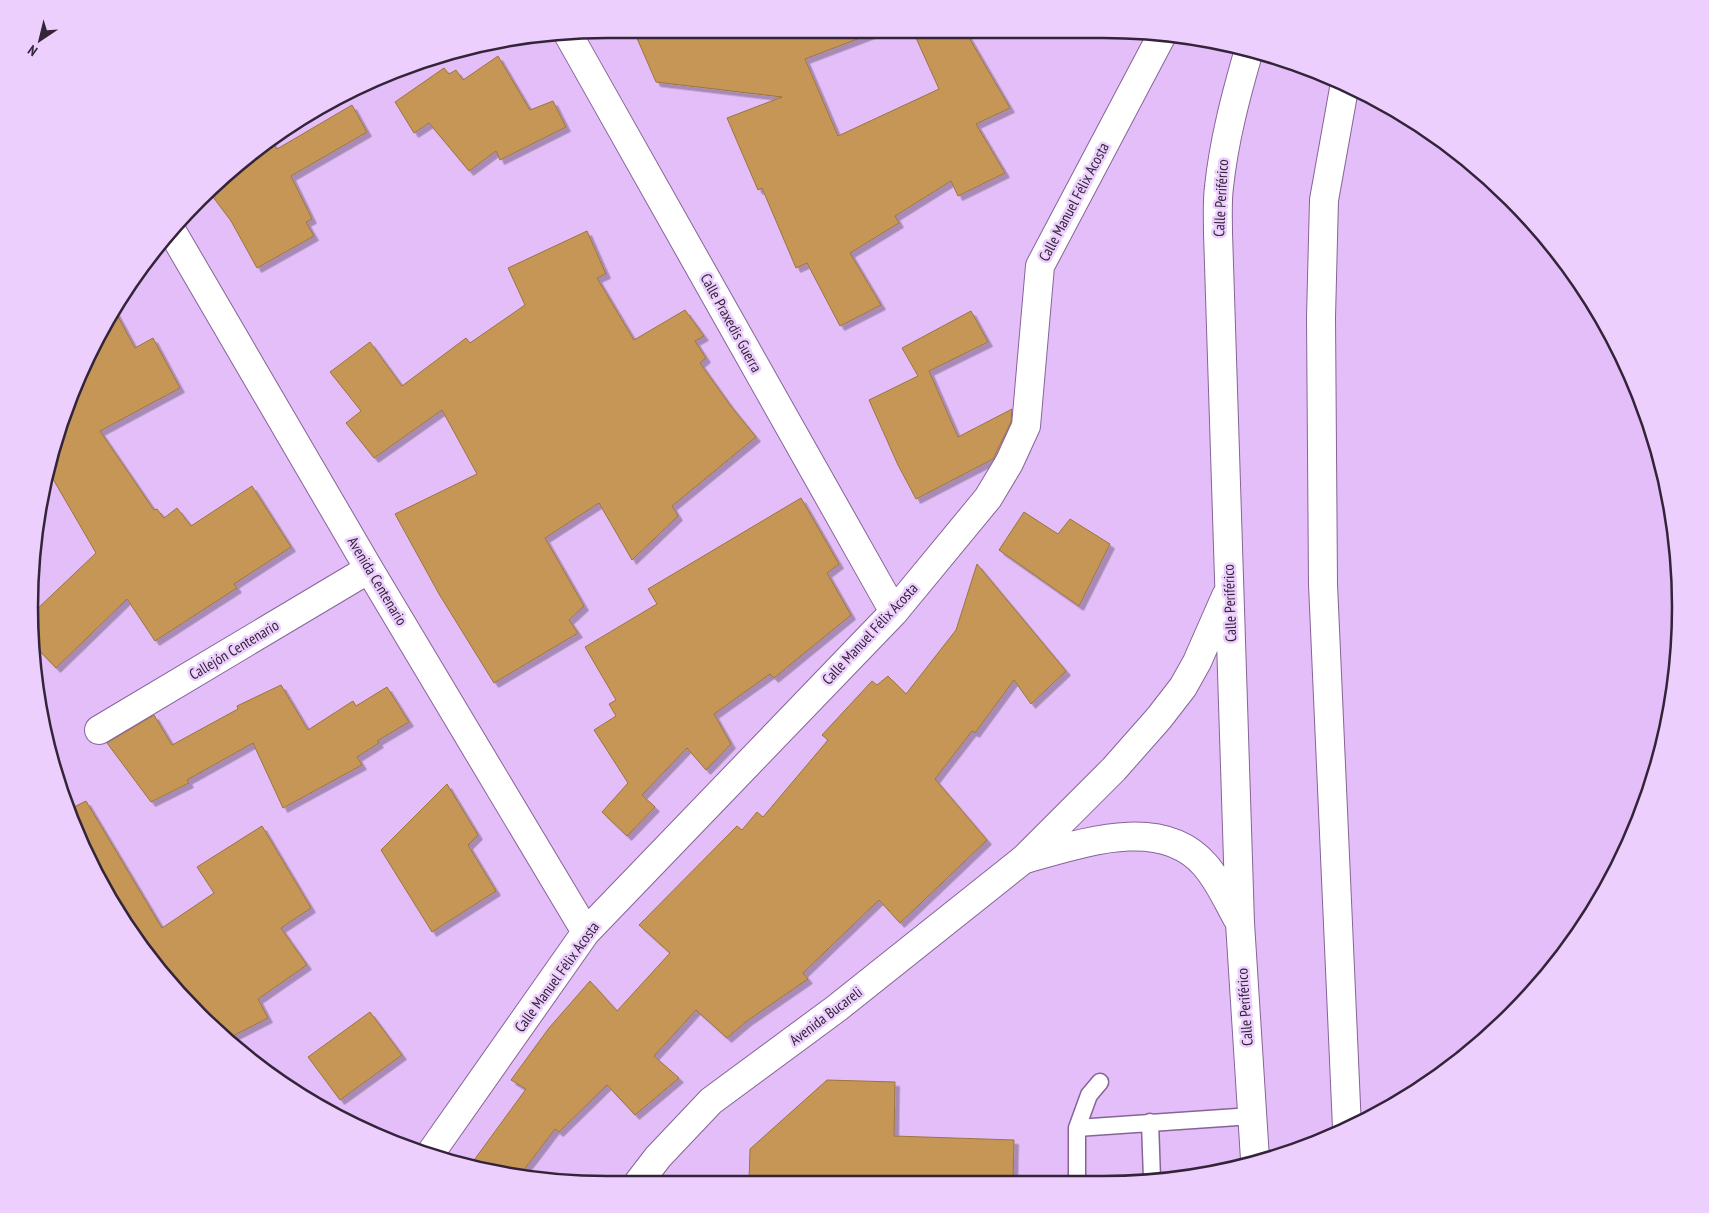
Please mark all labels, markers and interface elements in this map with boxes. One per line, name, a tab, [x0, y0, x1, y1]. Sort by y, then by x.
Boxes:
north arrow	[15, 15, 65, 65]
text: N	[24, 41, 41, 60]
street label: Calle Manuel Félix Acosta	[1034, 139, 1113, 264]
street label: Calle Periférico	[1209, 159, 1232, 237]
street label: Calle Praxedis Guerra	[696, 270, 766, 375]
street label: Avenida Centenario	[344, 533, 411, 629]
street label: Calle Periférico	[1219, 564, 1240, 642]
street label: Calle Manuel Félix Acosta	[818, 579, 922, 688]
street label: Callejón Centenario	[185, 615, 282, 684]
street label: Calle Manuel Félix Acosta	[510, 918, 603, 1036]
street label: Calle Periférico	[1232, 968, 1257, 1047]
street label: Avenida Bucareli	[786, 982, 866, 1049]

